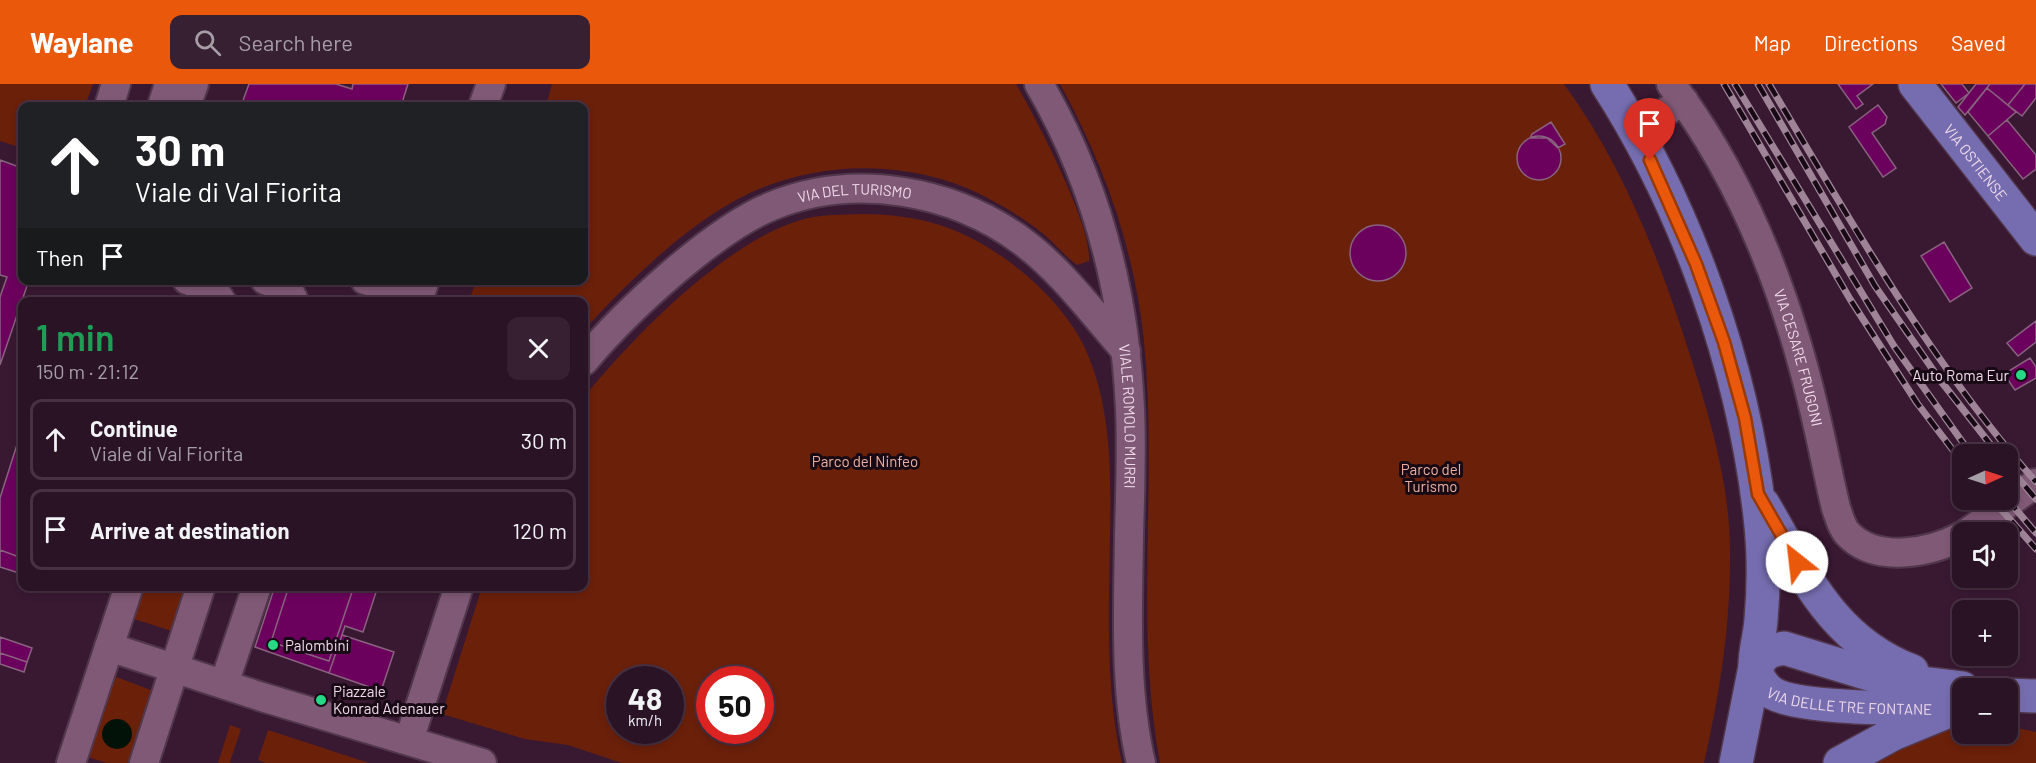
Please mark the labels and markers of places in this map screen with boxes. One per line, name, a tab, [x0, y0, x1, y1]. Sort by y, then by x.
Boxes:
pin	[1624, 98, 1675, 160]
place label: Auto Roma Eur	[1912, 366, 2010, 384]
marker: Auto Roma Eur	[2014, 368, 2028, 382]
place label: Palombini	[285, 636, 349, 654]
marker: Palombini	[266, 638, 280, 652]
place label: Piazzale Konrad Adenauer	[333, 682, 445, 717]
marker: Piazzale Konrad Adenauer	[314, 693, 328, 707]

